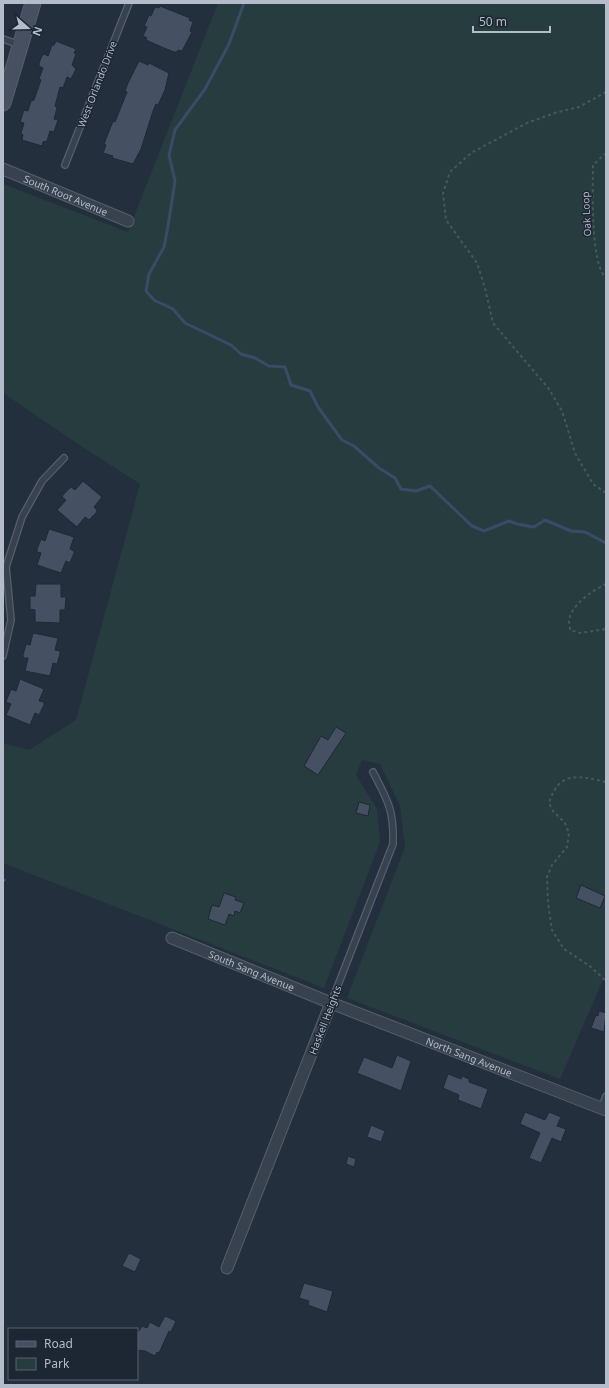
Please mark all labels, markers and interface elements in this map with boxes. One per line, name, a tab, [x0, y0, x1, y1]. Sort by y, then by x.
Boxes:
north arrow	[8, 8, 48, 48]
scale bar	[473, 8, 550, 34]
text: 50 m	[479, 13, 507, 30]
text: N	[29, 25, 46, 38]
street label: West Orlando Drive	[74, 38, 120, 129]
street label: South Root Avenue	[22, 171, 110, 219]
street label: Oak Loop	[578, 191, 594, 237]
street label: South Sang Avenue	[207, 947, 297, 994]
street label: Haskell Heights	[305, 983, 345, 1057]
street label: North Sang Avenue	[424, 1034, 515, 1080]
legend	[8, 1328, 138, 1380]
text: Road	[44, 1335, 73, 1352]
text: Park	[44, 1355, 70, 1372]

